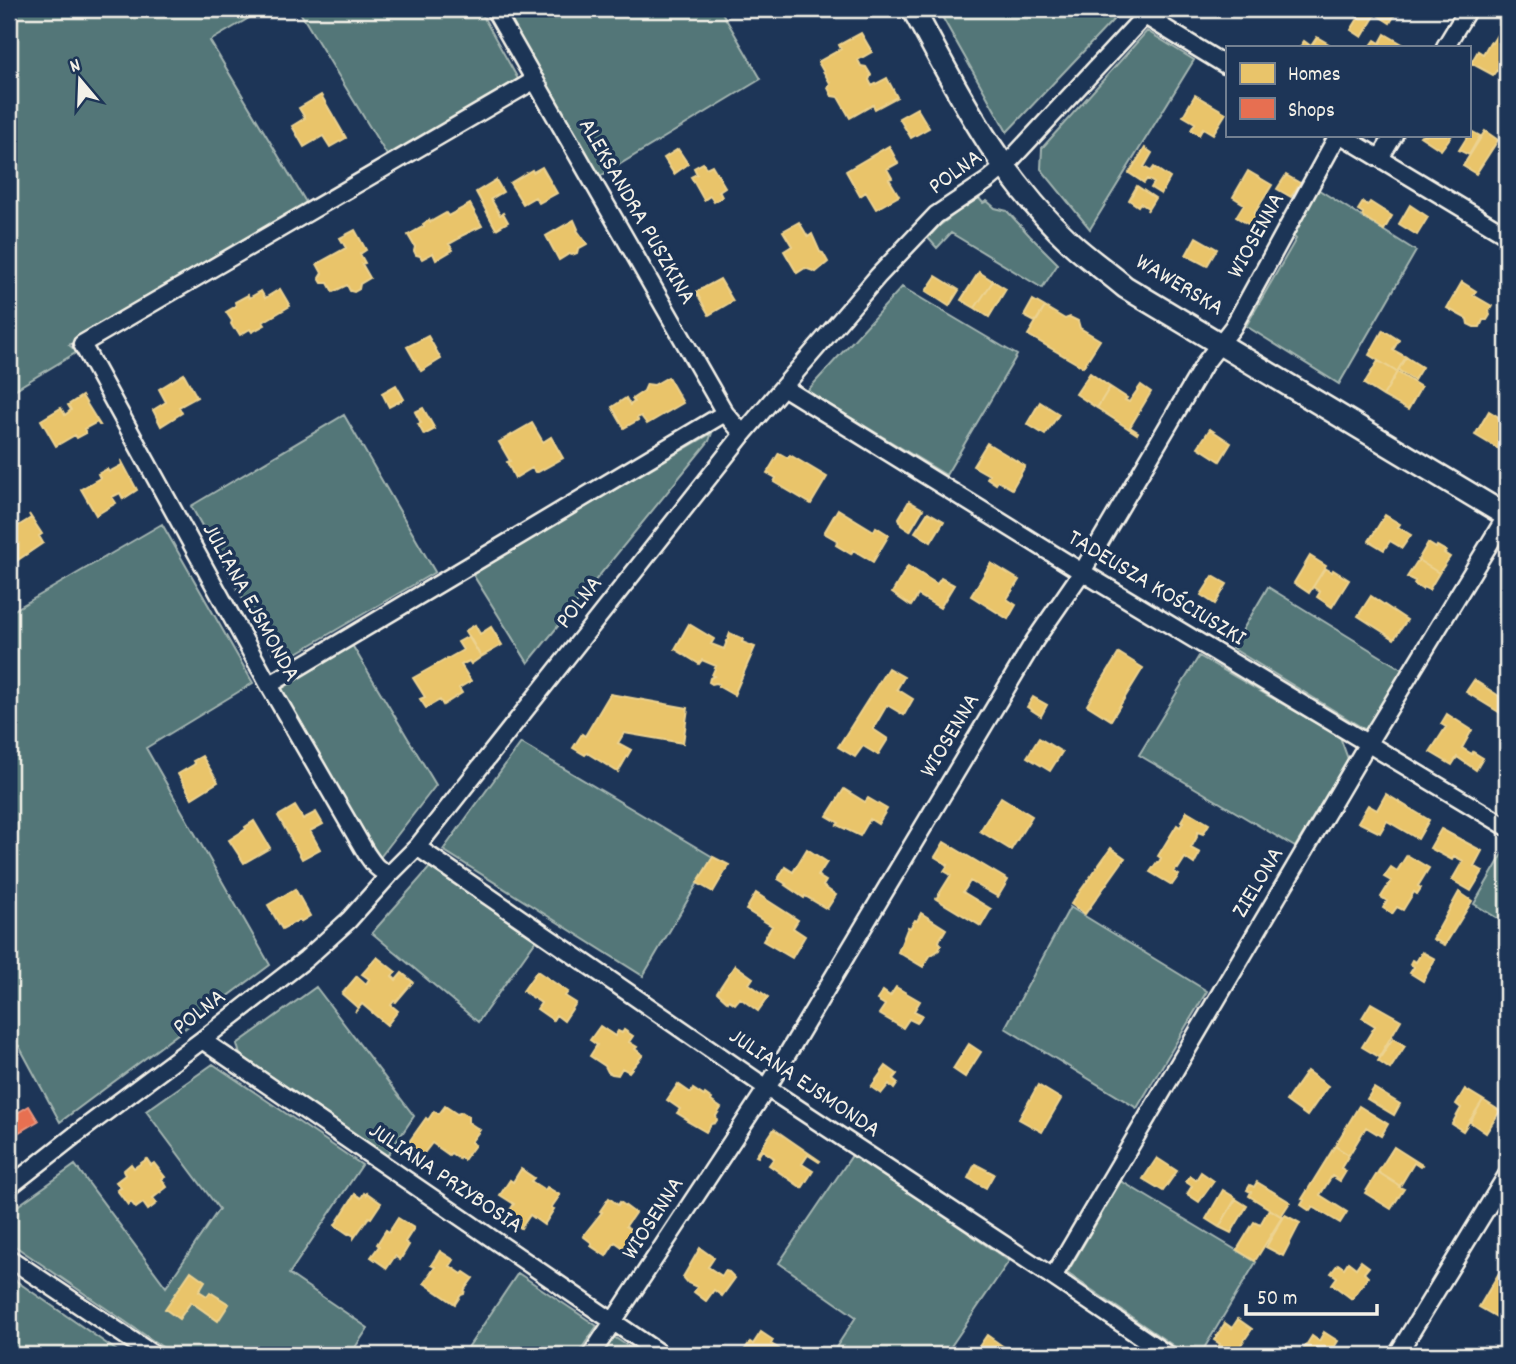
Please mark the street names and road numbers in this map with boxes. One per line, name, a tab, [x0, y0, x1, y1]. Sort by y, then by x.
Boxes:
street label: ALEKSANDRA PUSZKINA	[569, 112, 703, 312]
street label: POLNA	[922, 142, 990, 204]
street label: WIOSENNA	[1220, 187, 1294, 285]
street label: WAWERSKA	[1128, 246, 1230, 326]
street label: JULIANA EJSMONDA	[192, 518, 308, 688]
street label: TADEUSZA KOŚCIUSZKI	[1060, 522, 1252, 656]
street label: POLNA	[548, 569, 612, 637]
street label: WIOSENNA	[912, 687, 990, 785]
street label: ZIELONA	[1224, 841, 1294, 925]
street label: POLNA	[166, 981, 234, 1045]
street label: JULIANA EJSMONDA	[721, 1021, 887, 1147]
street label: JULIANA PRZYBOSIA	[361, 1115, 529, 1243]
street label: WIOSENNA	[614, 1171, 694, 1267]

